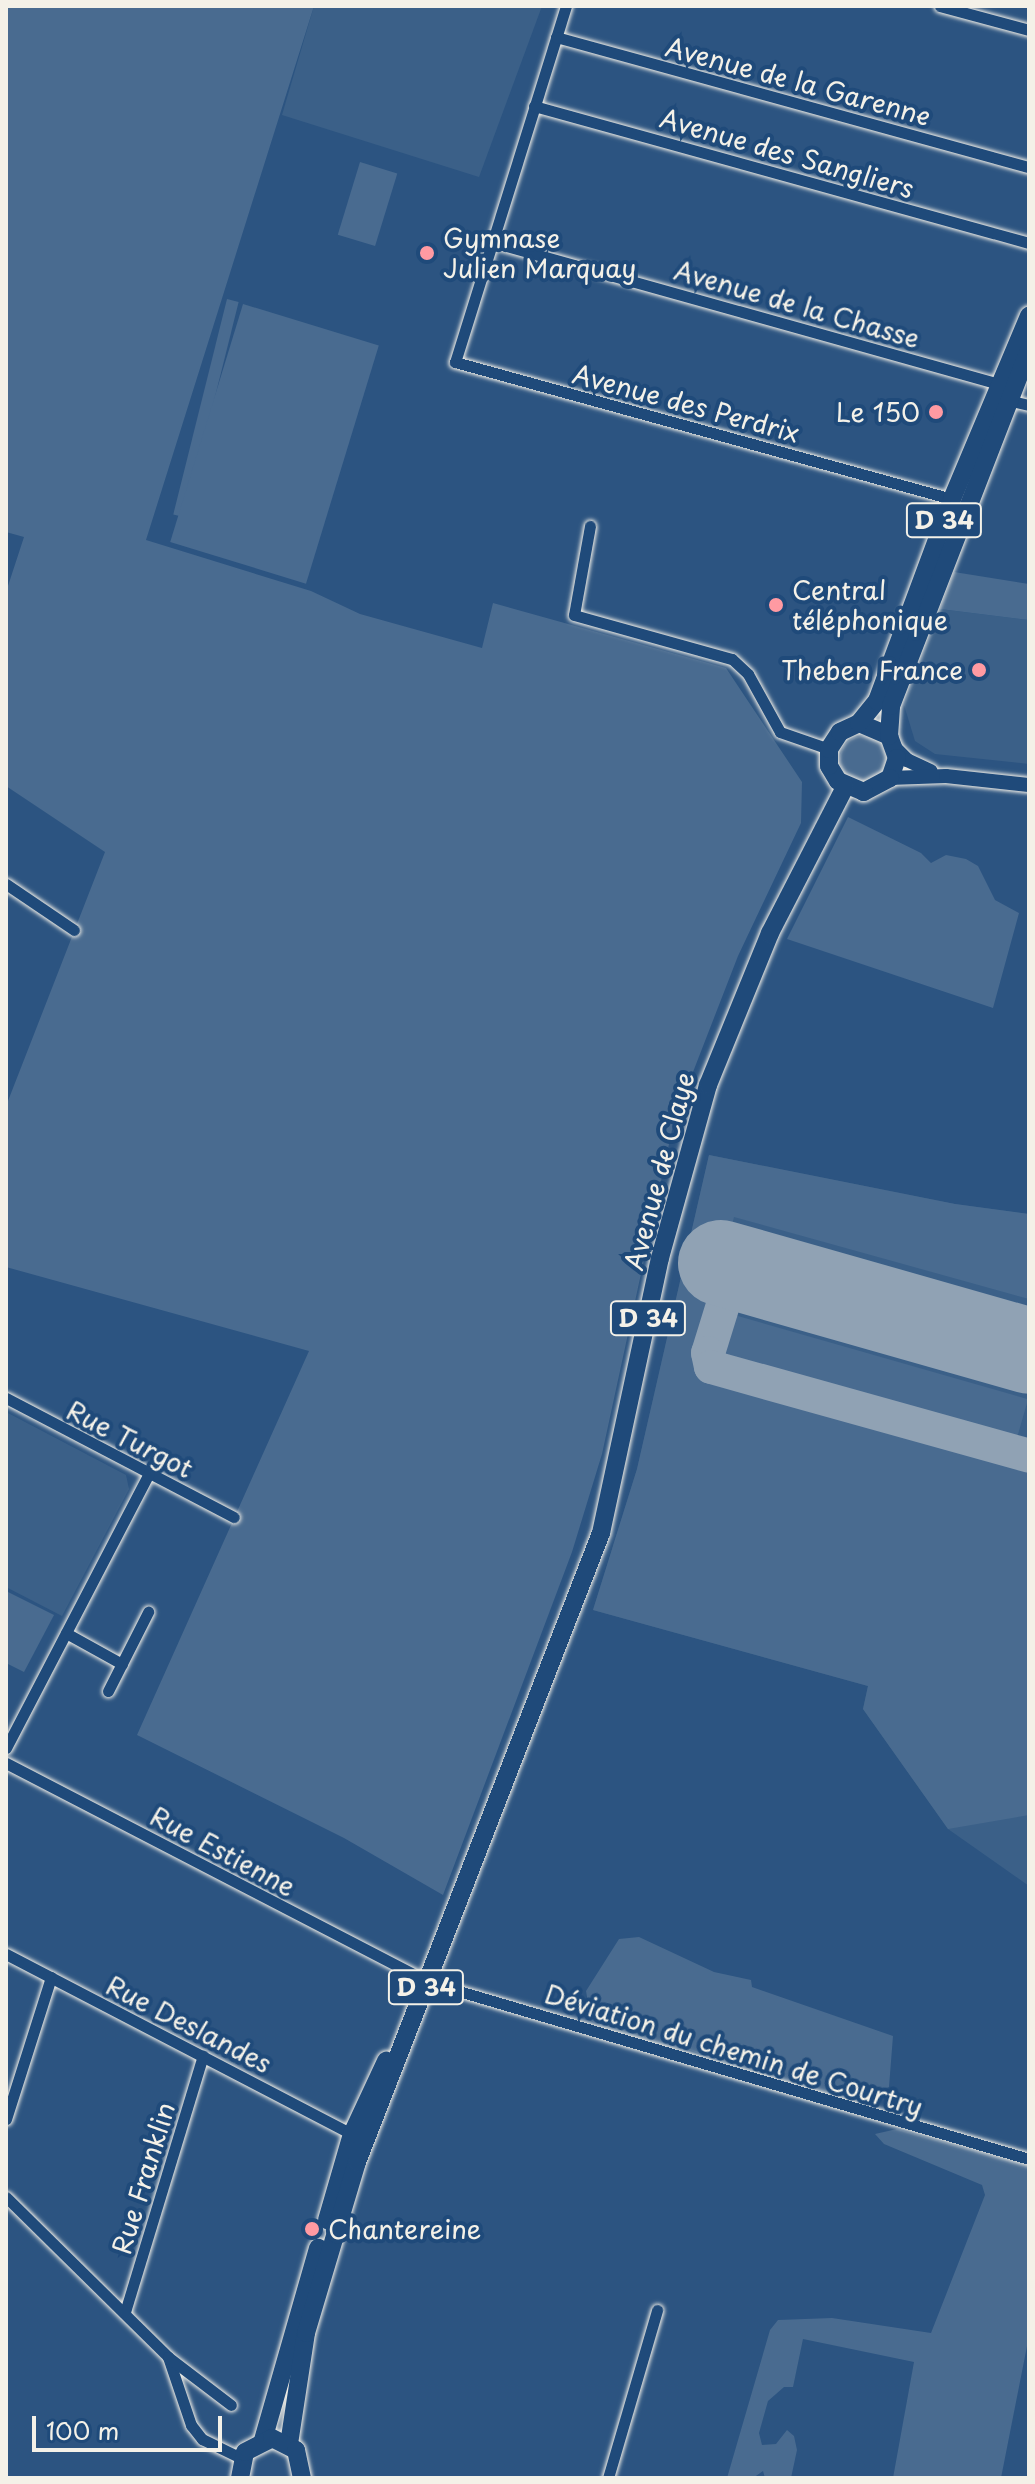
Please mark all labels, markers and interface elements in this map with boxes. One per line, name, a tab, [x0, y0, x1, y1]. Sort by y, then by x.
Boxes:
street label: Avenue de la Garenne	[661, 30, 935, 132]
street label: Avenue des Sangliers	[657, 102, 917, 204]
place label: Gymnase Julien Marquay	[443, 222, 636, 284]
marker: Gymnase Julien Marquay	[418, 244, 436, 262]
street label: Avenue de la Chasse	[670, 254, 924, 354]
street label: Avenue des Perdrix	[569, 358, 803, 448]
place label: Le 150	[836, 396, 920, 428]
marker: Le 150	[927, 403, 945, 421]
road number: D 34	[906, 500, 982, 540]
place label: Central téléphonique	[792, 574, 948, 636]
marker: Central téléphonique	[767, 596, 785, 614]
place label: Theben France	[779, 654, 963, 686]
marker: Theben France	[970, 661, 988, 679]
street label: Avenue de Claye	[617, 1068, 701, 1274]
road number: D 34	[610, 1298, 686, 1338]
street label: Rue Turgot	[61, 1394, 199, 1484]
street label: Rue Estienne	[144, 1799, 302, 1903]
road number: D 34	[388, 1967, 464, 2007]
street label: Rue Deslandes	[101, 1969, 277, 2079]
street label: Déviation du chemin de Courtry	[540, 1977, 928, 2123]
street label: Rue Franklin	[105, 2097, 181, 2259]
place label: Chantereine	[328, 2213, 481, 2245]
marker: Chantereine	[303, 2220, 321, 2238]
scale bar	[36, 2400, 226, 2450]
text: 100 m	[46, 2412, 119, 2448]

